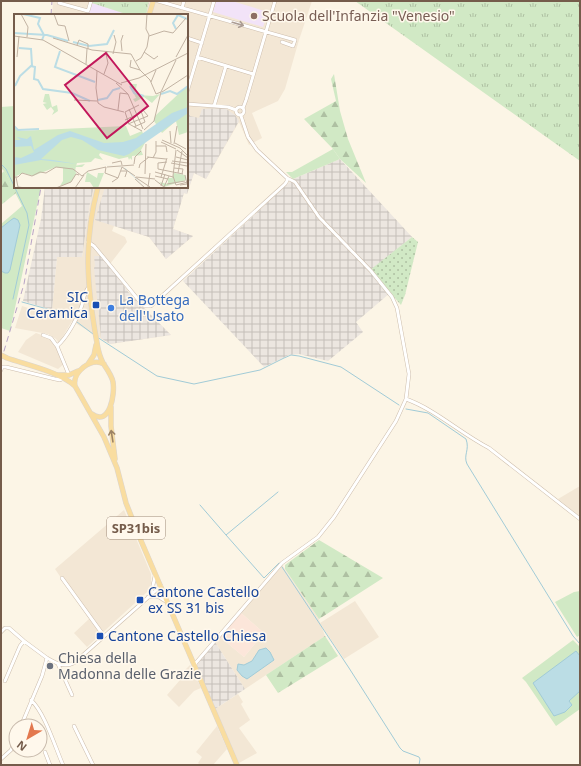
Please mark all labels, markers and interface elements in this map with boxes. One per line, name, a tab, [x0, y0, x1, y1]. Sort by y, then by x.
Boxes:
place label: Scuola dell'Infanzia "Venesio"	[262, 6, 455, 25]
marker: Scuola dell'Infanzia "Venesio"	[249, 11, 259, 21]
inset map	[14, 14, 188, 188]
one-way arrow	[231, 20, 244, 28]
place label: SIC Ceramica	[27, 287, 88, 322]
place label: La Bottega dell'Usato	[119, 290, 190, 325]
marker: SIC Ceramica	[91, 300, 101, 310]
marker: La Bottega dell'Usato	[106, 303, 116, 313]
one-way arrow	[108, 430, 116, 443]
road number: SP31bis	[107, 517, 165, 539]
place label: Cantone Castello ex SS 31 bis	[148, 582, 259, 617]
marker: Cantone Castello ex SS 31 bis	[135, 595, 145, 605]
place label: Cantone Castello Chiesa	[108, 626, 266, 645]
marker: Cantone Castello Chiesa	[95, 631, 105, 641]
place label: Chiesa della Madonna delle Grazie	[58, 648, 201, 683]
marker: Chiesa della Madonna delle Grazie	[45, 661, 55, 671]
north arrow	[8, 718, 48, 758]
text: N	[13, 738, 30, 755]

